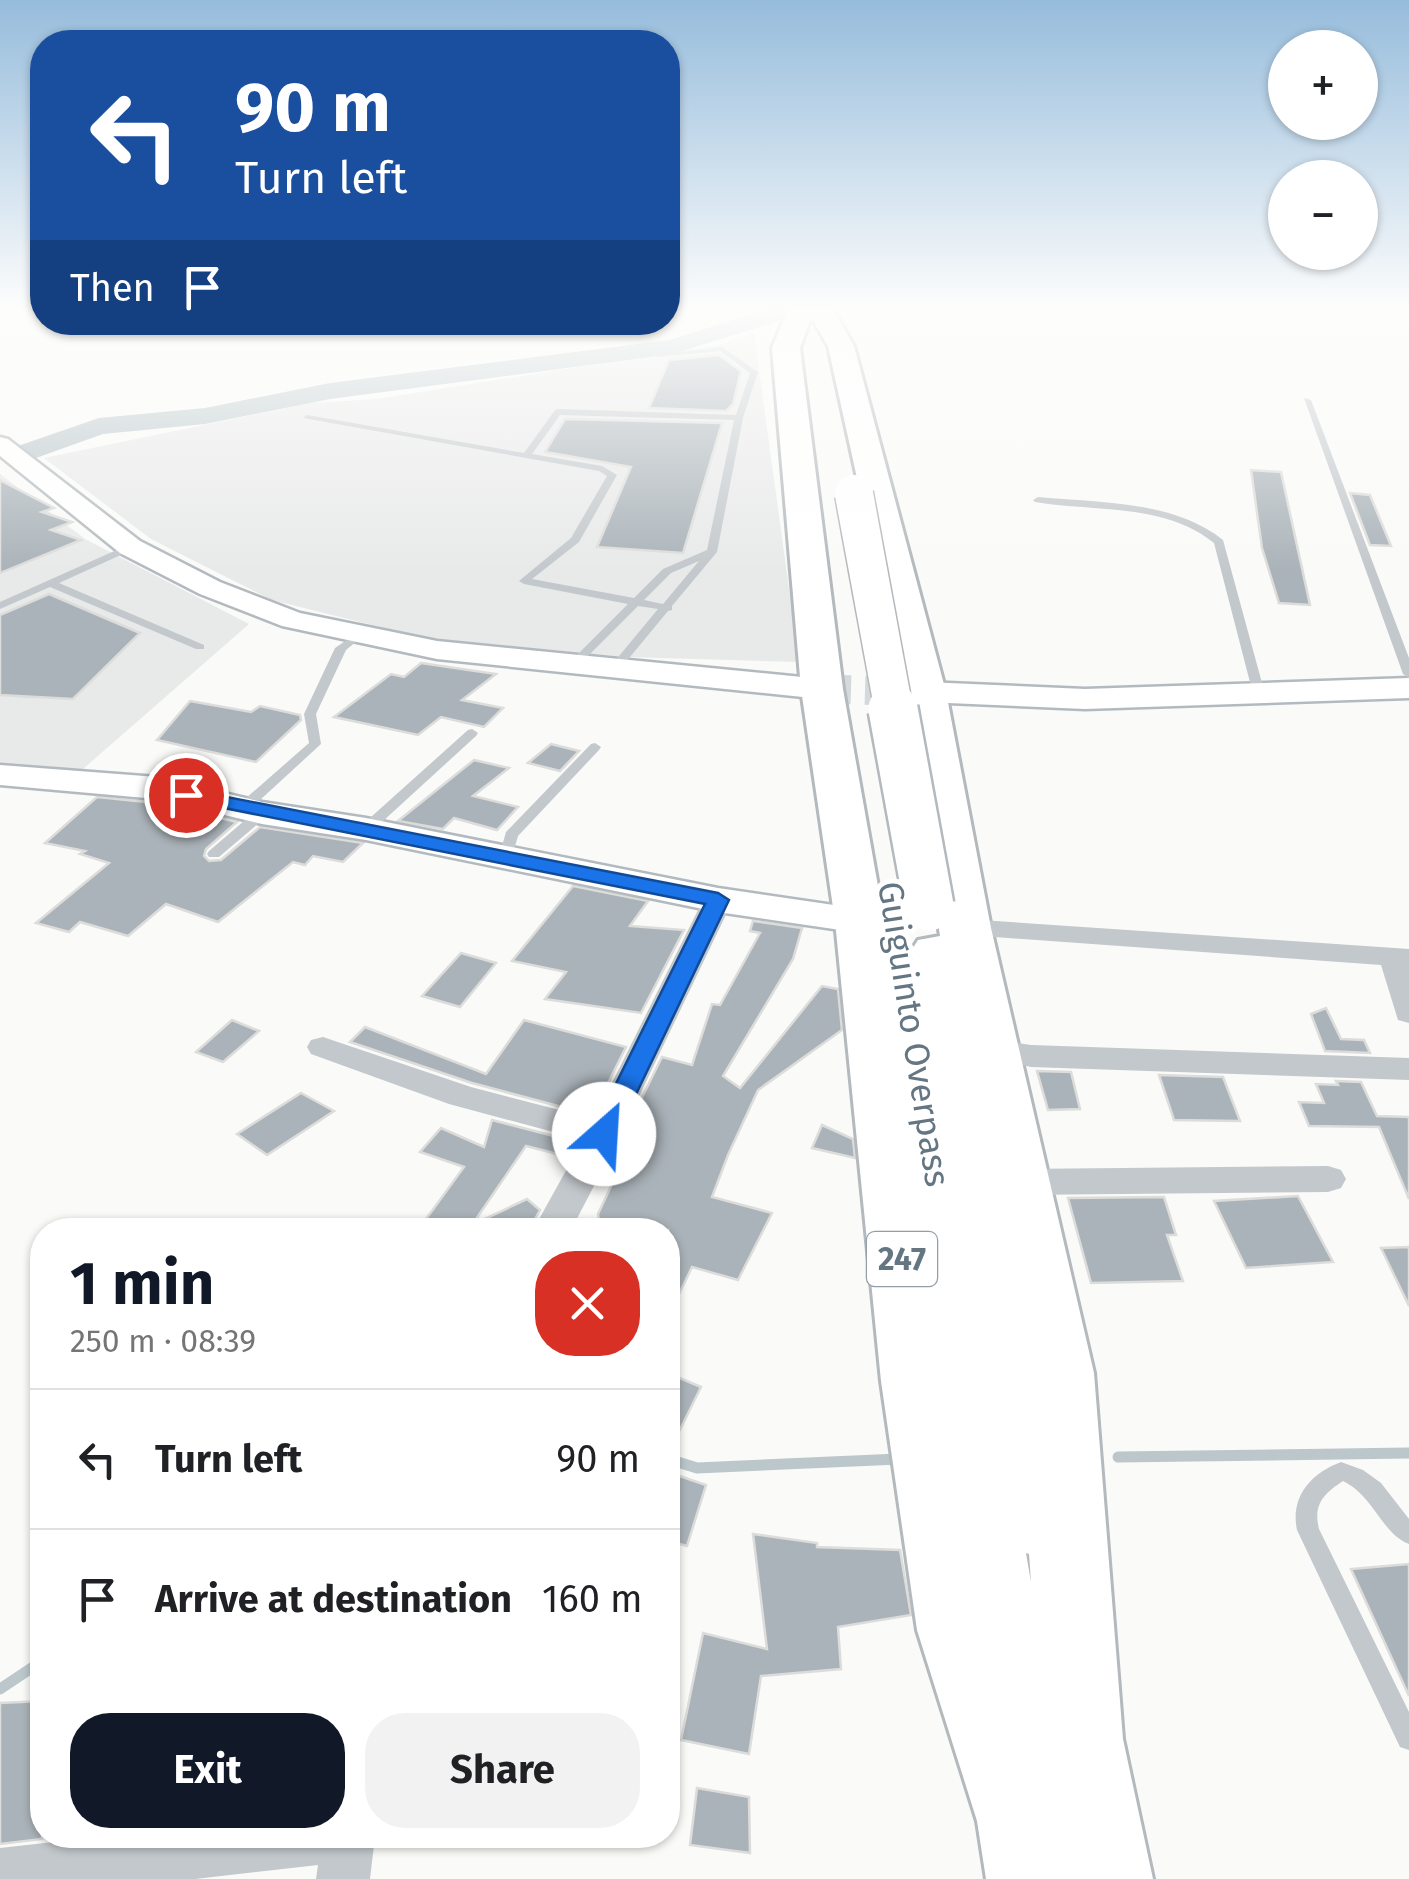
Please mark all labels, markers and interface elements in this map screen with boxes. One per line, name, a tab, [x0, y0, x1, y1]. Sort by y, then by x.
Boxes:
map controls	[1268, 30, 1378, 270]
button: +	[1268, 30, 1378, 140]
text: 90 m	[235, 66, 391, 150]
icon: left	[70, 70, 200, 200]
text: Turn left	[235, 151, 407, 205]
button: −	[1268, 160, 1378, 270]
icon: arrive	[175, 260, 230, 315]
text: Then	[70, 265, 155, 311]
pin	[144, 753, 229, 838]
icon: arrive	[159, 768, 214, 823]
street label: Guiguinto Overpass	[869, 879, 959, 1189]
position arrow	[552, 1082, 656, 1186]
road number: 247	[867, 1232, 937, 1286]
text: 1 min	[70, 1248, 214, 1320]
button: close	[535, 1251, 640, 1356]
text: 250 m · 08:39	[70, 1322, 256, 1360]
icon: left	[70, 1432, 125, 1487]
text: Turn left	[155, 1436, 302, 1482]
text: 90 m	[556, 1436, 640, 1482]
icon: arrive	[70, 1572, 125, 1627]
text: Arrive at destination	[155, 1576, 512, 1622]
text: 160 m	[542, 1576, 643, 1622]
button: Exit	[70, 1713, 345, 1828]
button: Share	[365, 1713, 640, 1828]

